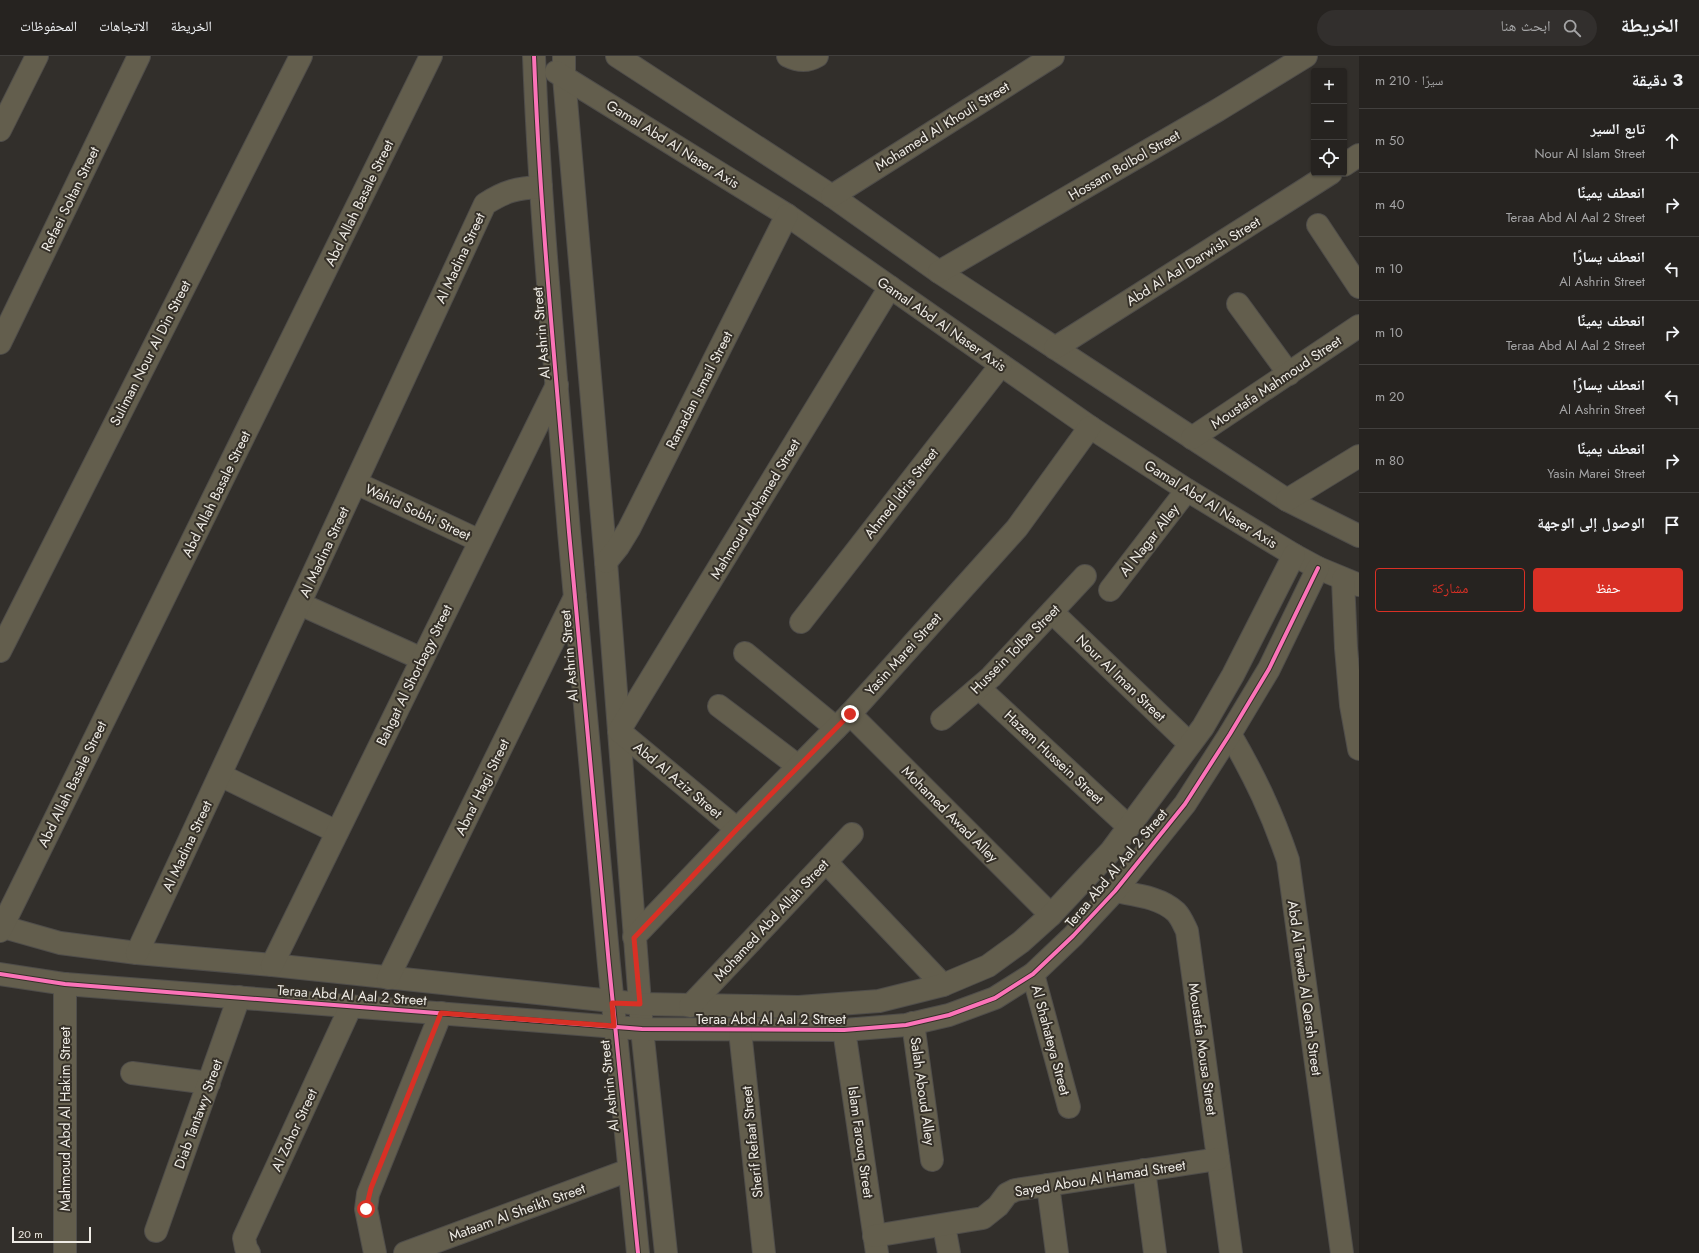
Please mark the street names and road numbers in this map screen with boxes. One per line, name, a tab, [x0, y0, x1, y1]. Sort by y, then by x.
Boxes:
street label: Mohamed Al Khouli Street	[871, 76, 1013, 175]
street label: Gamal Abd Al Naser Axis	[603, 95, 744, 193]
street label: Hossam Bolbol Street	[1064, 125, 1184, 205]
street label: Abd Allah Basale Street	[320, 136, 399, 270]
street label: Refaei Soltan Street	[36, 143, 104, 255]
street label: Al Madina Street	[430, 209, 490, 307]
street label: Abd Al Aal Darwish Street	[1122, 211, 1264, 310]
street label: Gamal Abd Al Naser Axis	[873, 272, 1011, 376]
street label: Suliman Nour Al Din Street	[105, 276, 196, 429]
street label: Al Ashrin Street	[527, 286, 555, 380]
street label: Ramadan Ismail Street	[661, 327, 738, 452]
street label: Moustafa Mahmoud Street	[1207, 330, 1346, 433]
street label: Abd Allah Basale Street	[177, 427, 256, 561]
street label: Mahmoud Mohamed Street	[705, 435, 805, 583]
street label: Ahmed Idris Street	[859, 443, 943, 542]
street label: Gamal Abd Al Naser Axis	[1141, 455, 1282, 553]
street label: Wahid Sobhi Street	[362, 479, 475, 545]
street label: Al Nagar Alley	[1114, 499, 1184, 580]
street label: Al Madina Street	[294, 503, 354, 601]
street label: Hussein Tolba Street	[966, 599, 1065, 698]
street label: Bahgat Al Shorbagy Street	[371, 600, 457, 749]
street label: Yasin Marei Street	[860, 608, 946, 700]
street label: Al Ashrin Street	[555, 609, 583, 703]
street label: Nour Al Iman Street	[1072, 630, 1171, 726]
street label: Hazem Hussein Street	[1000, 705, 1109, 809]
street label: Abd Allah Basale Street	[33, 717, 112, 851]
street label: Abna' Hagi Street	[450, 735, 514, 839]
street label: Abd Al Aziz Street	[629, 737, 727, 823]
street label: Mohamed Awad Alley	[897, 761, 1003, 867]
street label: Al Madina Street	[157, 797, 217, 895]
street label: Teraa Abd Al Aal 2 Street	[1060, 804, 1172, 932]
street label: Mohamed Abd Allah Street	[709, 854, 833, 985]
street label: Abd Al Tawab Al Qersh Street	[1283, 899, 1327, 1077]
street label: Teraa Abd Al Aal 2 Street	[277, 980, 428, 1010]
street label: Moustafa Mousa Street	[1184, 982, 1222, 1117]
street label: Al Shahateya Street	[1027, 983, 1075, 1098]
street label: Teraa Abd Al Aal 2 Street	[696, 1009, 847, 1029]
street label: Mahmoud Abd Al Hakim Street	[55, 1026, 75, 1211]
street label: Salah Aboud Alley	[906, 1036, 941, 1147]
street label: Al Ashrin Street	[594, 1038, 624, 1133]
street label: Diab Tantawy Street	[169, 1056, 227, 1171]
street label: Sherif Refaat Street	[736, 1084, 768, 1199]
street label: Al Zohor Street	[266, 1085, 322, 1175]
street label: Islam Farouq Street	[843, 1085, 879, 1200]
street label: Sayed Abou Al Hamad Street	[1013, 1155, 1187, 1201]
street label: Mataam Al Sheikh Street	[446, 1178, 589, 1246]

